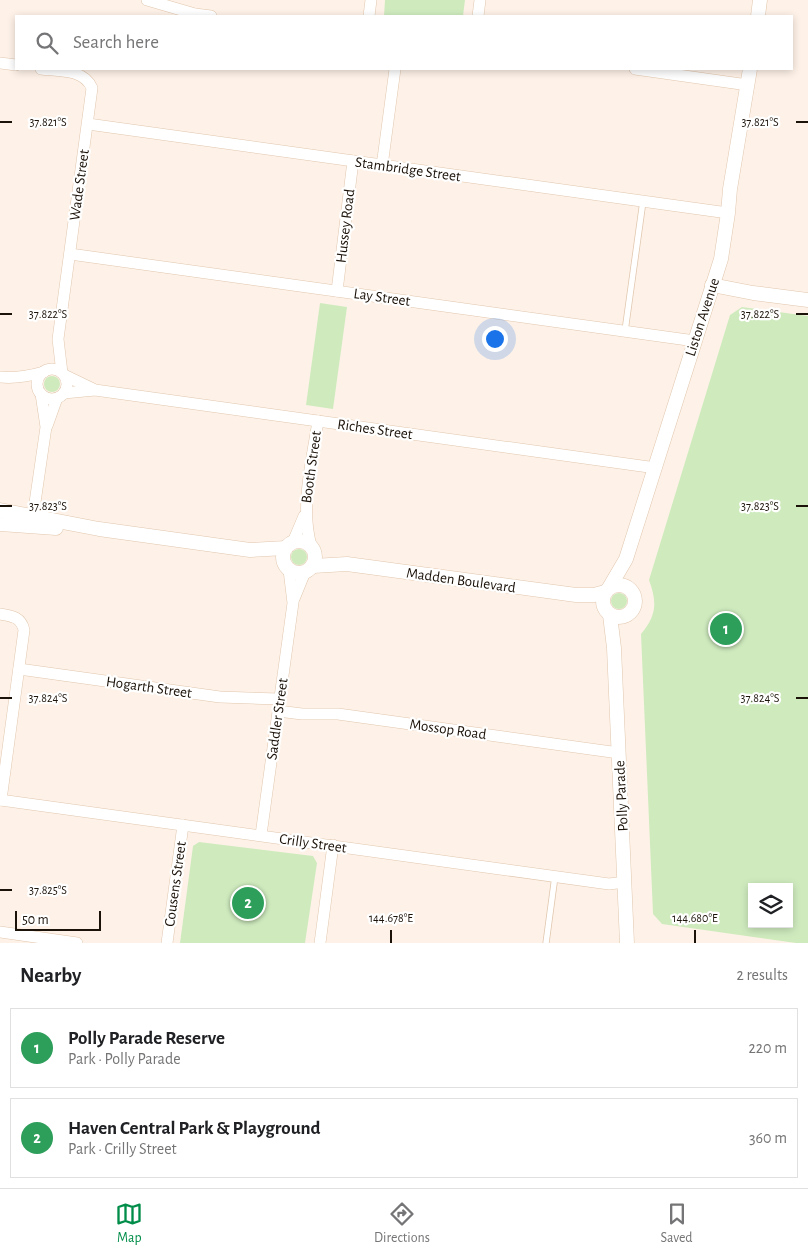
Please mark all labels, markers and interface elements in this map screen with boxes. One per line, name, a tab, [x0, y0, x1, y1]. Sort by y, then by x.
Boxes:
search box	[15, 15, 793, 70]
icon: search	[33, 29, 61, 57]
text: Search here	[73, 33, 159, 52]
text: 37.821°S	[29, 116, 67, 128]
text: 37.821°S	[741, 116, 779, 128]
street label: Wade Street	[67, 148, 92, 222]
street label: Stambridge Street	[354, 155, 462, 184]
street label: Hussey Road	[334, 188, 358, 264]
street label: Liston Avenue	[683, 276, 722, 358]
street label: Lay Street	[353, 286, 411, 309]
text: 37.822°S	[29, 308, 68, 320]
text: 37.822°S	[741, 308, 780, 320]
your location	[482, 326, 508, 352]
street label: Riches Street	[336, 417, 414, 442]
street label: Booth Street	[299, 430, 324, 504]
text: 37.823°S	[29, 500, 67, 512]
text: 37.823°S	[741, 500, 779, 512]
street label: Madden Boulevard	[405, 565, 517, 596]
pin: 1	[710, 610, 742, 648]
street label: Hogarth Street	[105, 674, 193, 701]
street label: Saddler Street	[264, 677, 291, 761]
text: 37.824°S	[29, 692, 68, 704]
text: 37.824°S	[741, 692, 780, 704]
street label: Mossop Road	[409, 717, 487, 742]
street label: Polly Parade	[612, 760, 631, 832]
street label: Crilly Street	[278, 831, 348, 856]
street label: Cousens Street	[162, 840, 189, 928]
map controls	[748, 883, 793, 928]
button: layers	[748, 883, 793, 928]
text: 37.825°S	[29, 884, 67, 896]
pin: 2	[232, 884, 264, 922]
scale bar	[15, 908, 101, 931]
text: 144.678°E	[369, 912, 413, 924]
text: 144.680°E	[672, 912, 718, 924]
text: 50 m	[22, 913, 49, 927]
text: Nearby	[20, 965, 81, 986]
text: 2 results	[736, 967, 788, 983]
text: Polly Parade Reserve	[68, 1029, 225, 1048]
text: 1	[34, 1040, 40, 1056]
text: 220 m	[749, 1040, 787, 1056]
text: Park · Polly Parade	[68, 1051, 181, 1067]
text: Haven Central Park & Playground	[68, 1119, 321, 1138]
text: 2	[33, 1130, 41, 1146]
text: 360 m	[749, 1130, 787, 1146]
text: Park · Crilly Street	[68, 1141, 177, 1157]
tab: Map	[115, 1200, 143, 1247]
tab: Directions	[374, 1200, 430, 1247]
tab: Saved	[661, 1200, 693, 1247]

